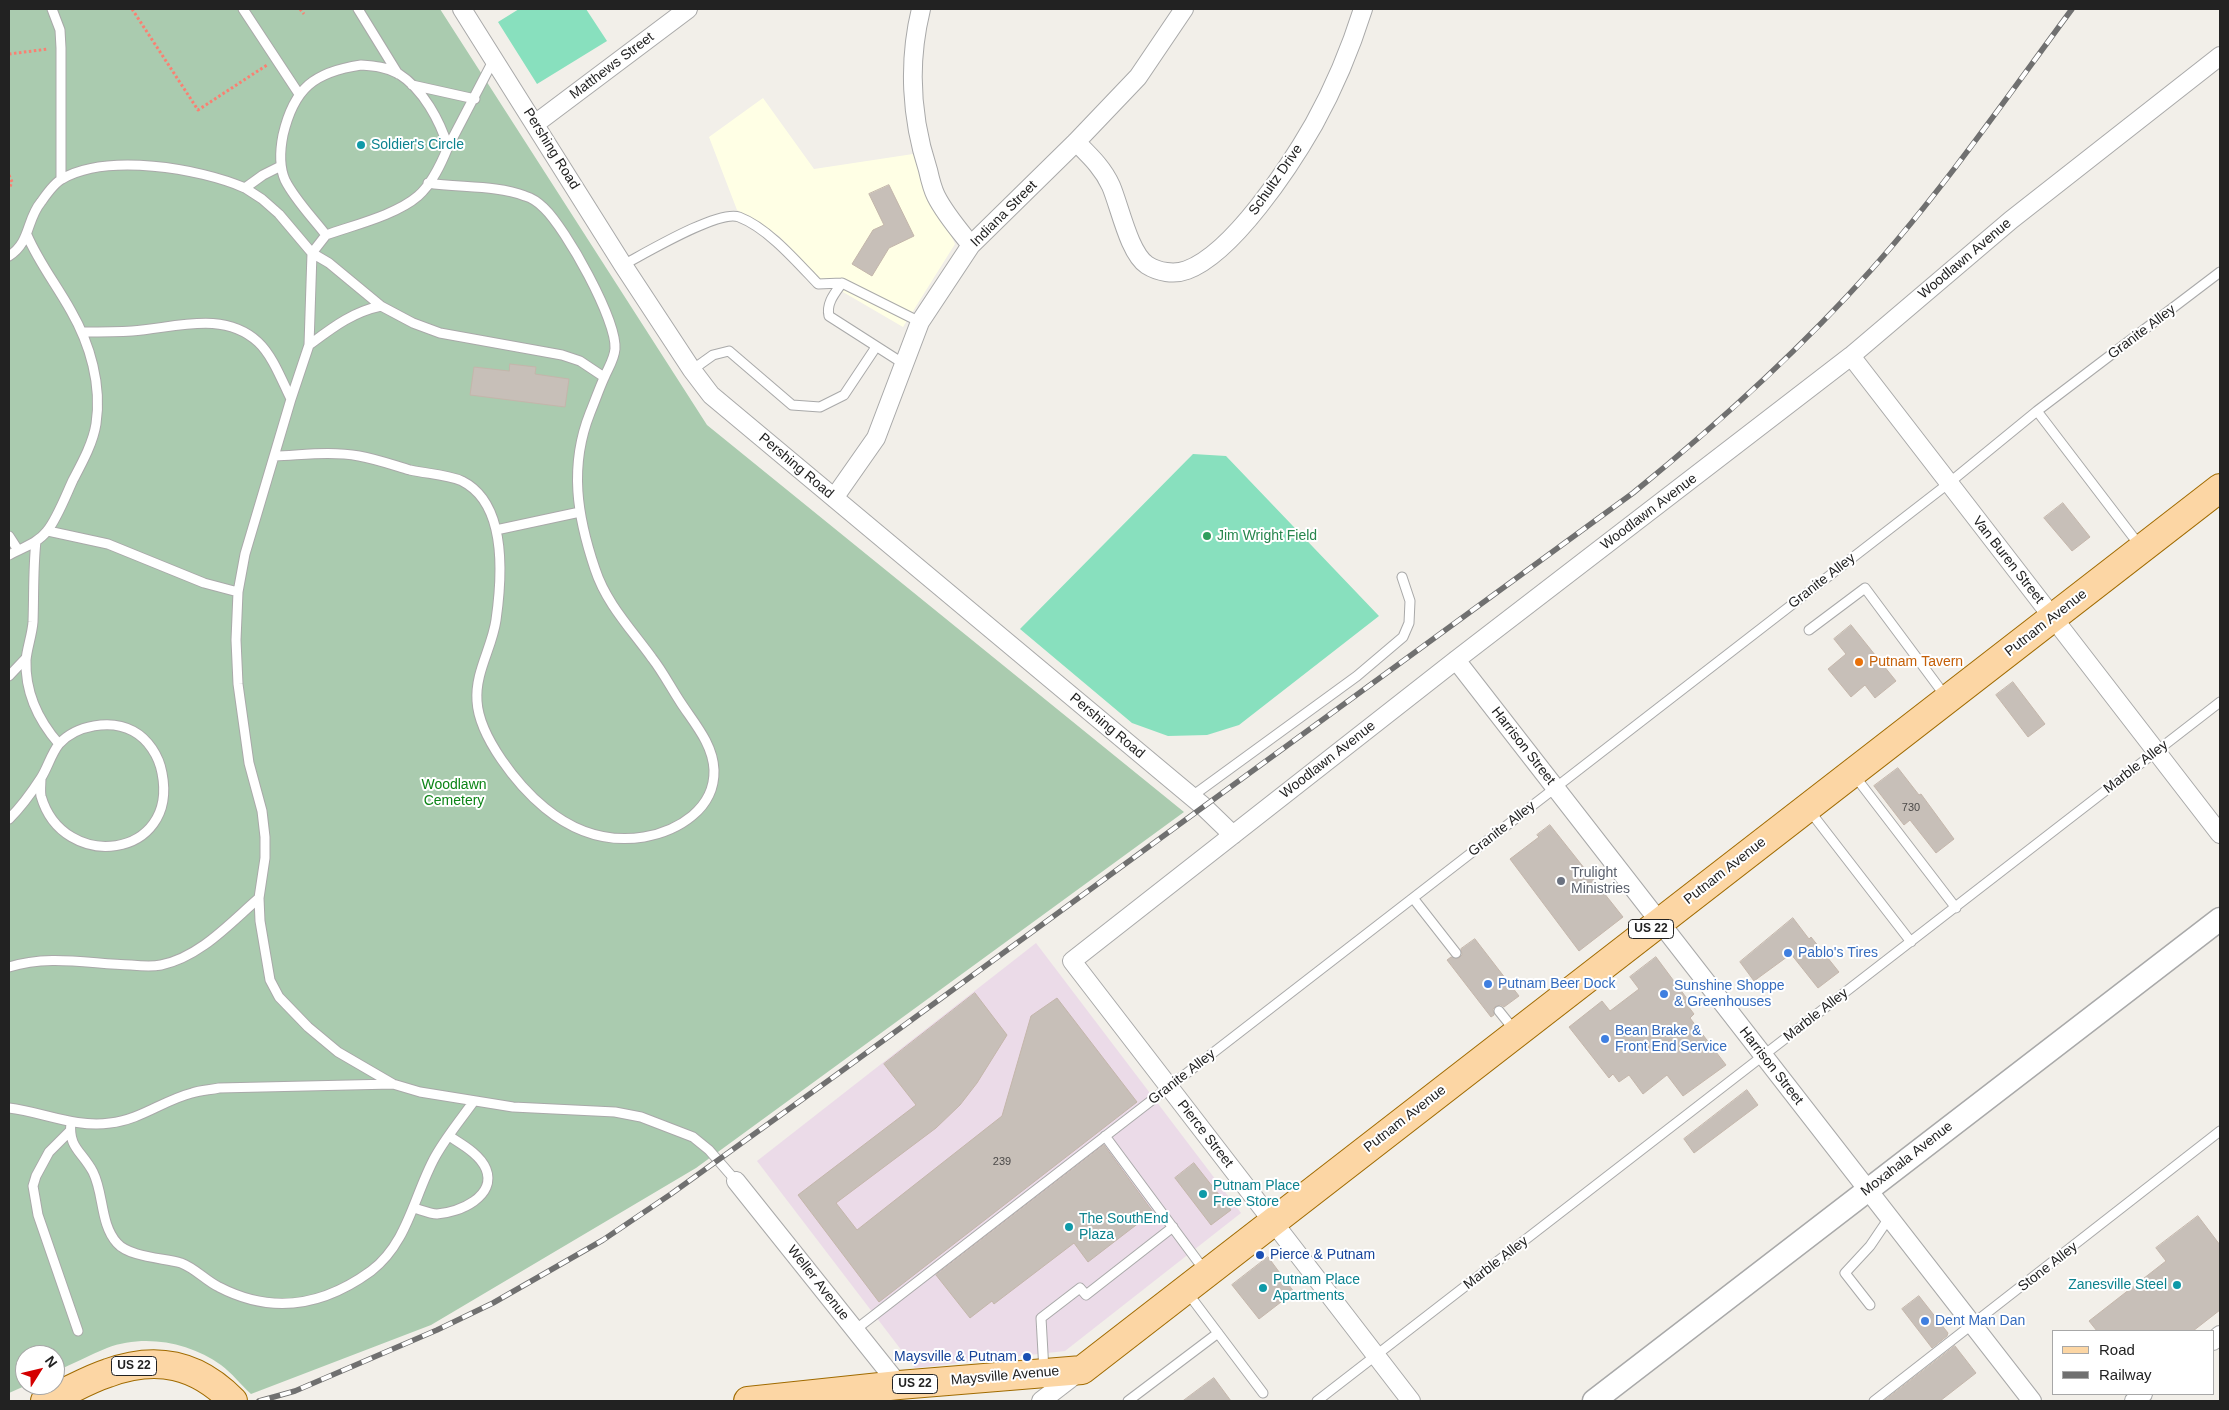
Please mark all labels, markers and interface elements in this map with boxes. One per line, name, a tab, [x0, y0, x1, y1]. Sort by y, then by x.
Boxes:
street label: Matthews Street	[567, 29, 657, 103]
street label: Pershing Road	[519, 105, 583, 193]
place label: Soldier's Circle	[371, 137, 464, 153]
marker: Soldier's Circle	[355, 139, 367, 151]
street label: Schultz Drive	[1245, 141, 1307, 219]
street label: Indiana Street	[967, 177, 1041, 251]
street label: Woodlawn Avenue	[1915, 215, 2015, 303]
street label: Granite Alley	[2105, 301, 2179, 363]
street label: Pershing Road	[755, 430, 837, 502]
street label: Woodlawn Avenue	[1598, 470, 1700, 554]
street label: Van Buren Street	[1969, 513, 2047, 607]
place label: Jim Wright Field	[1217, 528, 1317, 544]
marker: Jim Wright Field	[1201, 530, 1213, 542]
street label: Granite Alley	[1785, 550, 1859, 612]
street label: Putnam Avenue	[2002, 586, 2090, 660]
place label: Putnam Tavern	[1869, 654, 1963, 670]
marker: Putnam Tavern	[1853, 656, 1865, 668]
street label: Pershing Road	[1066, 690, 1148, 762]
street label: Harrison Street	[1487, 704, 1559, 788]
street label: Woodlawn Avenue	[1277, 718, 1379, 802]
street label: Marble Alley	[2100, 737, 2172, 797]
park label: Woodlawn Cemetery	[421, 777, 487, 810]
street label: Granite Alley	[1465, 798, 1539, 860]
house number: 730	[1902, 801, 1920, 815]
street label: Putnam Avenue	[1681, 834, 1769, 908]
place label: Trulight Ministries	[1571, 865, 1630, 898]
marker: Trulight Ministries	[1555, 875, 1567, 887]
road number: US 22	[1628, 920, 1674, 939]
place label: Pablo's Tires	[1798, 945, 1878, 961]
marker: Pablo's Tires	[1782, 947, 1794, 959]
place label: Putnam Beer Dock	[1498, 976, 1615, 992]
marker: Putnam Beer Dock	[1482, 978, 1494, 990]
place label: Sunshine Shoppe & Greenhouses	[1674, 978, 1785, 1010]
street label: Marble Alley	[1780, 985, 1852, 1045]
marker: Sunshine Shoppe & Greenhouses	[1658, 988, 1670, 1000]
place label: Bean Brake & Front End Service	[1615, 1023, 1727, 1056]
street label: Harrison Street	[1735, 1024, 1807, 1108]
marker: Bean Brake & Front End Service	[1599, 1033, 1611, 1045]
street label: Granite Alley	[1145, 1046, 1219, 1108]
street label: Putnam Avenue	[1361, 1082, 1449, 1156]
street label: Pierce Street	[1173, 1097, 1237, 1171]
street label: Moxahala Avenue	[1858, 1118, 1956, 1200]
house number: 239	[993, 1155, 1011, 1169]
place label: Putnam Place Free Store	[1213, 1178, 1300, 1210]
marker: Putnam Place Free Store	[1197, 1188, 1209, 1200]
place label: The SouthEnd Plaza	[1079, 1211, 1169, 1244]
marker: The SouthEnd Plaza	[1063, 1221, 1075, 1233]
street label: Marble Alley	[1460, 1233, 1532, 1293]
street label: Stone Alley	[2015, 1239, 2081, 1295]
street label: Weller Avenue	[784, 1242, 852, 1324]
place label: Pierce & Putnam	[1270, 1247, 1375, 1263]
marker: Pierce & Putnam	[1254, 1249, 1266, 1261]
place label: Putnam Place Apartments	[1273, 1272, 1360, 1304]
place label: Zanesville Steel	[2068, 1277, 2167, 1293]
marker: Zanesville Steel	[2171, 1279, 2183, 1291]
marker: Putnam Place Apartments	[1257, 1282, 1269, 1294]
place label: Dent Man Dan	[1935, 1313, 2025, 1329]
marker: Dent Man Dan	[1919, 1315, 1931, 1327]
legend	[2052, 1330, 2214, 1395]
text: Road	[2099, 1341, 2135, 1358]
north arrow	[15, 1345, 65, 1395]
place label: Maysville & Putnam	[894, 1349, 1017, 1365]
marker: Maysville & Putnam	[1021, 1351, 1033, 1363]
text: N	[42, 1353, 61, 1371]
road number: US 22	[112, 1356, 156, 1375]
street label: Maysville Avenue	[950, 1363, 1060, 1389]
text: Railway	[2099, 1366, 2152, 1383]
road number: US 22	[892, 1375, 938, 1394]

